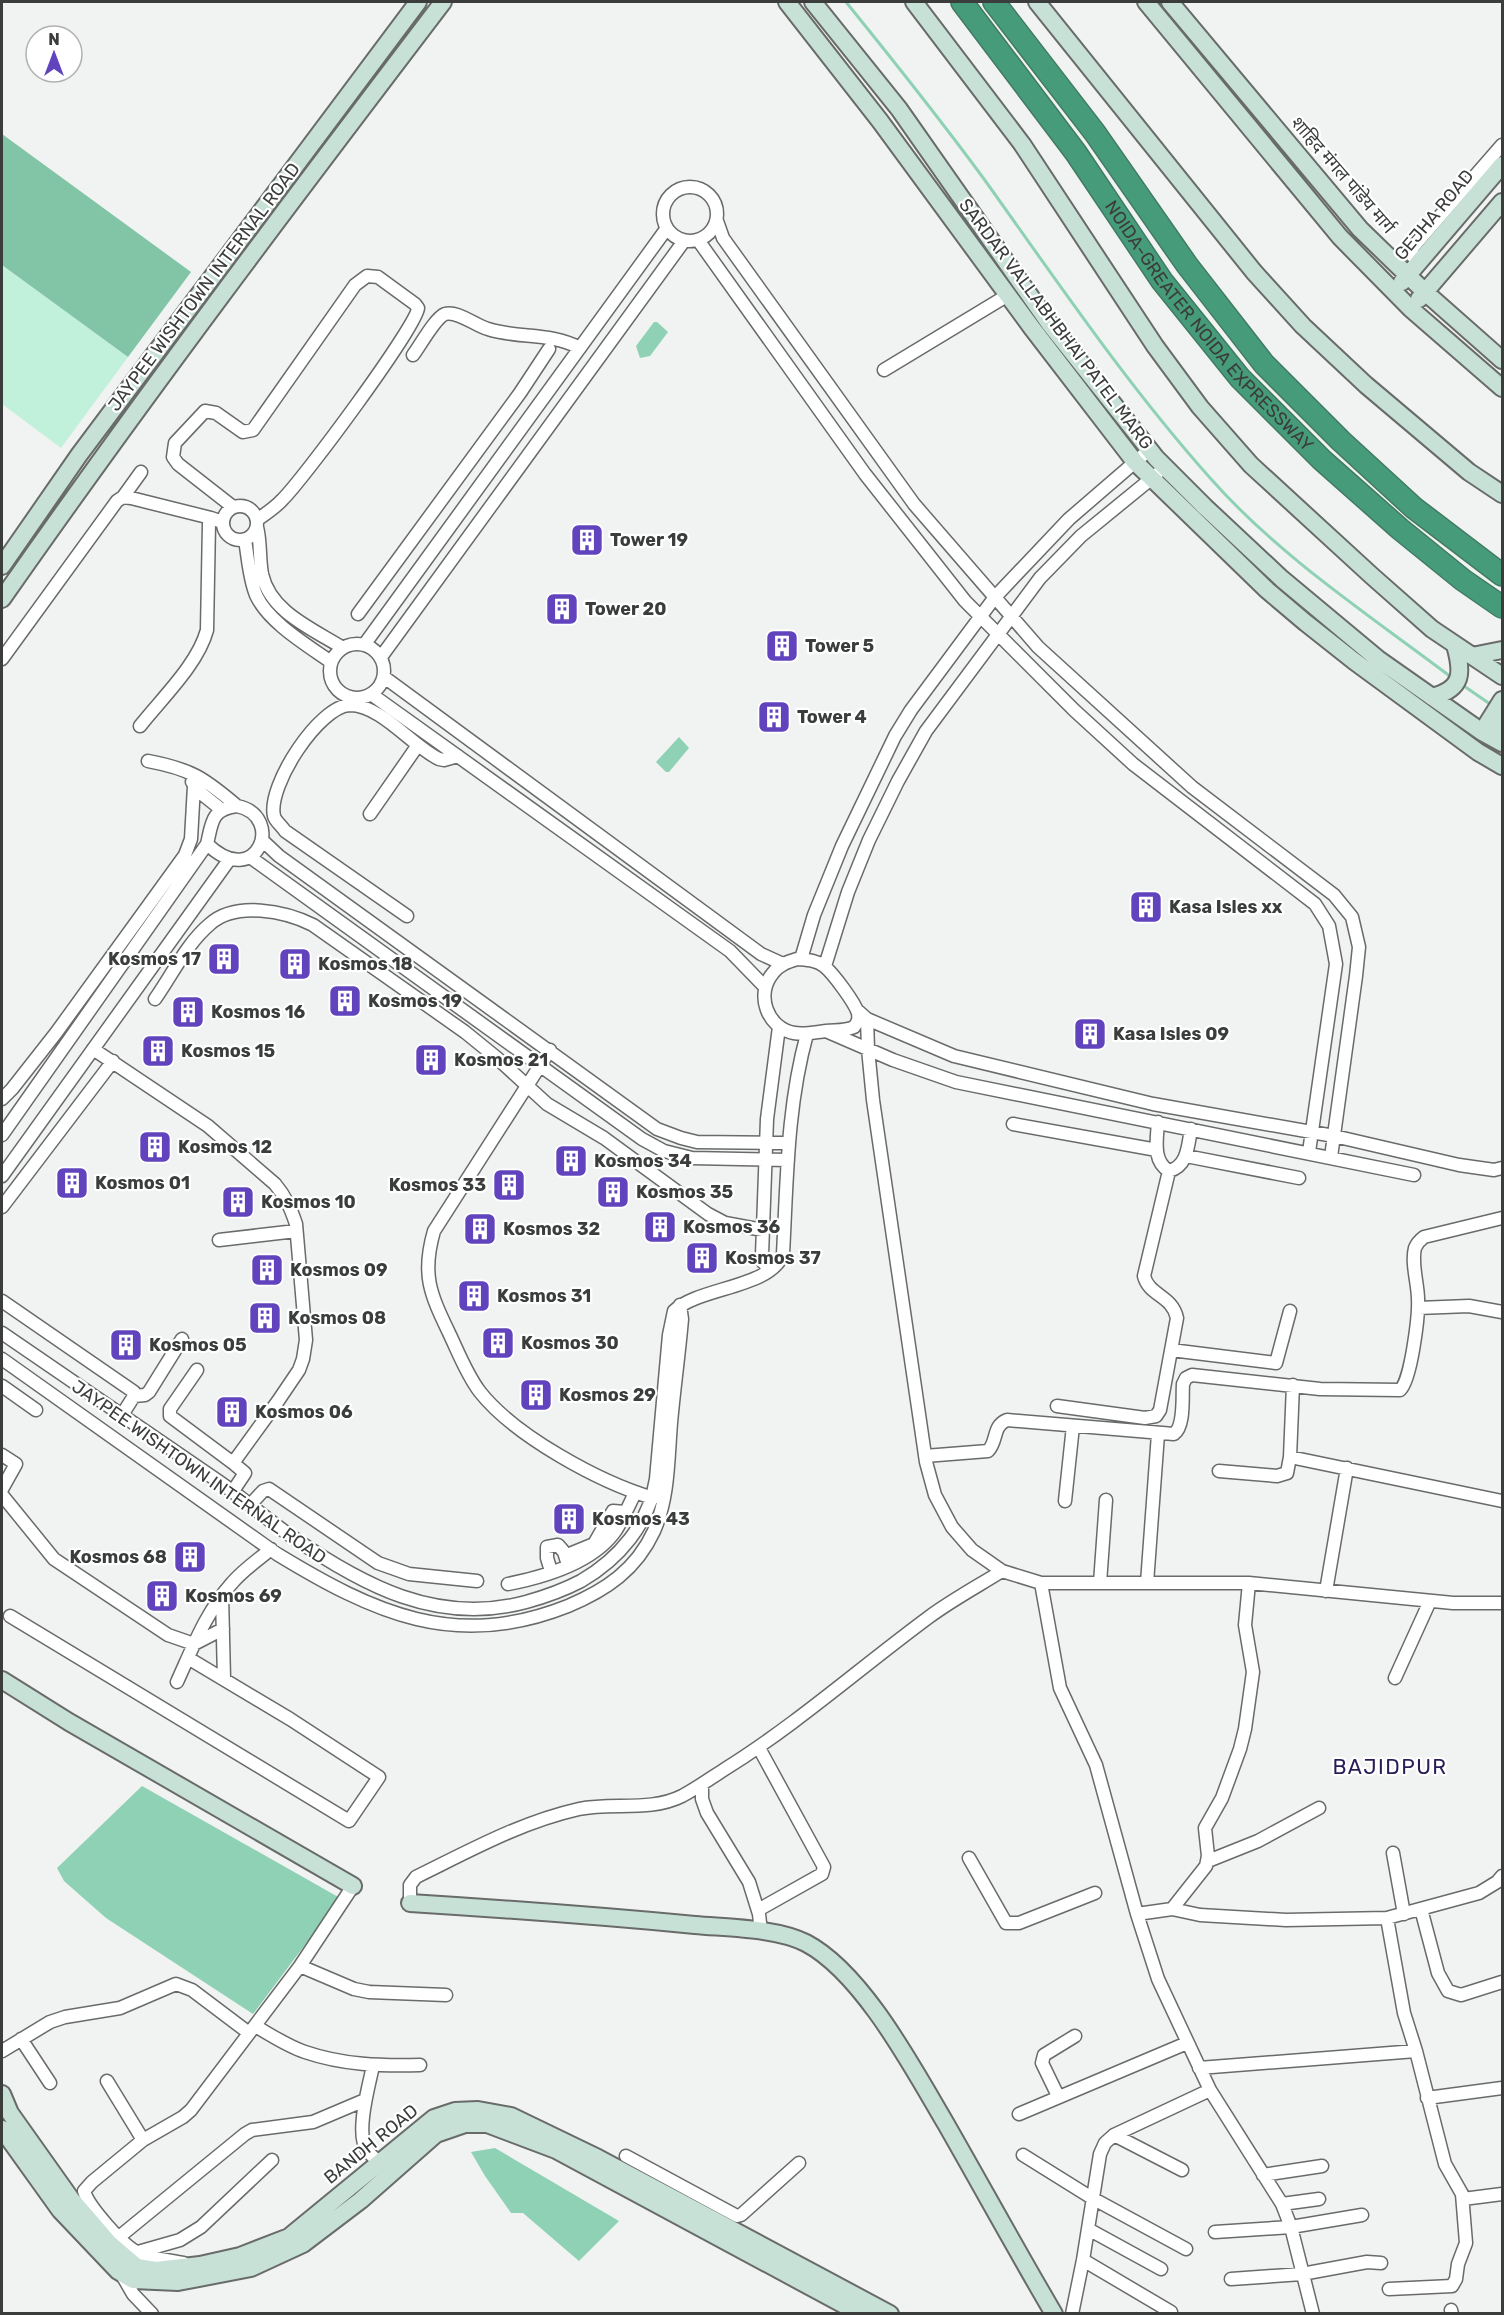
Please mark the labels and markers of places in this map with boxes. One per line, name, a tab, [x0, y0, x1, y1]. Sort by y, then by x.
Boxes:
building icon: Tower 19	[569, 522, 605, 558]
place label: Tower 19	[610, 529, 688, 551]
building icon: Tower 20	[544, 591, 580, 627]
place label: Tower 20	[585, 598, 667, 620]
building icon: Tower 5	[764, 628, 800, 664]
place label: Tower 5	[805, 635, 874, 657]
building icon: Tower 4	[756, 699, 792, 735]
place label: Tower 4	[797, 706, 867, 728]
building icon: Kasa Isles xx	[1128, 889, 1164, 925]
place label: Kasa Isles xx	[1169, 896, 1283, 918]
building icon: Kosmos 17	[206, 941, 242, 977]
building icon: Kosmos 18	[277, 946, 313, 982]
place label: Kosmos 17	[108, 948, 201, 970]
place label: Kosmos 18	[318, 953, 413, 975]
building icon: Kosmos 19	[327, 983, 363, 1019]
place label: Kosmos 19	[368, 990, 462, 1012]
building icon: Kosmos 16	[170, 994, 206, 1030]
place label: Kosmos 16	[211, 1001, 306, 1023]
building icon: Kasa Isles 09	[1072, 1016, 1108, 1052]
place label: Kasa Isles 09	[1113, 1023, 1229, 1045]
building icon: Kosmos 15	[140, 1033, 176, 1069]
place label: Kosmos 15	[181, 1040, 275, 1062]
building icon: Kosmos 21	[413, 1042, 449, 1078]
place label: Kosmos 21	[454, 1049, 548, 1071]
building icon: Kosmos 12	[137, 1129, 173, 1165]
place label: Kosmos 12	[178, 1136, 272, 1158]
building icon: Kosmos 34	[553, 1143, 589, 1179]
place label: Kosmos 34	[594, 1150, 692, 1172]
building icon: Kosmos 01	[54, 1165, 90, 1201]
building icon: Kosmos 33	[491, 1167, 527, 1203]
place label: Kosmos 01	[95, 1172, 190, 1194]
place label: Kosmos 33	[389, 1174, 486, 1196]
building icon: Kosmos 35	[595, 1174, 631, 1210]
place label: Kosmos 35	[636, 1181, 733, 1203]
building icon: Kosmos 10	[220, 1184, 256, 1220]
place label: Kosmos 10	[261, 1191, 356, 1213]
building icon: Kosmos 36	[642, 1209, 678, 1245]
building icon: Kosmos 32	[462, 1211, 498, 1247]
place label: Kosmos 36	[683, 1216, 781, 1238]
place label: Kosmos 32	[503, 1218, 600, 1240]
building icon: Kosmos 37	[684, 1240, 720, 1276]
place label: Kosmos 37	[725, 1247, 821, 1269]
building icon: Kosmos 09	[249, 1252, 285, 1288]
place label: Kosmos 09	[290, 1259, 387, 1281]
building icon: Kosmos 31	[456, 1278, 492, 1314]
place label: Kosmos 31	[497, 1285, 591, 1307]
building icon: Kosmos 08	[247, 1300, 283, 1336]
place label: Kosmos 08	[288, 1307, 386, 1329]
building icon: Kosmos 30	[480, 1325, 516, 1361]
building icon: Kosmos 05	[108, 1327, 144, 1363]
place label: Kosmos 30	[521, 1332, 619, 1354]
place label: Kosmos 05	[149, 1334, 247, 1356]
building icon: Kosmos 29	[518, 1377, 554, 1413]
place label: Kosmos 29	[559, 1384, 656, 1406]
building icon: Kosmos 06	[214, 1394, 250, 1430]
place label: Kosmos 06	[255, 1401, 353, 1423]
building icon: Kosmos 43	[551, 1501, 587, 1537]
place label: Kosmos 43	[592, 1508, 690, 1530]
building icon: Kosmos 68	[172, 1539, 208, 1575]
place label: Kosmos 68	[69, 1546, 167, 1568]
building icon: Kosmos 69	[144, 1578, 180, 1614]
place label: Kosmos 69	[185, 1585, 282, 1607]

